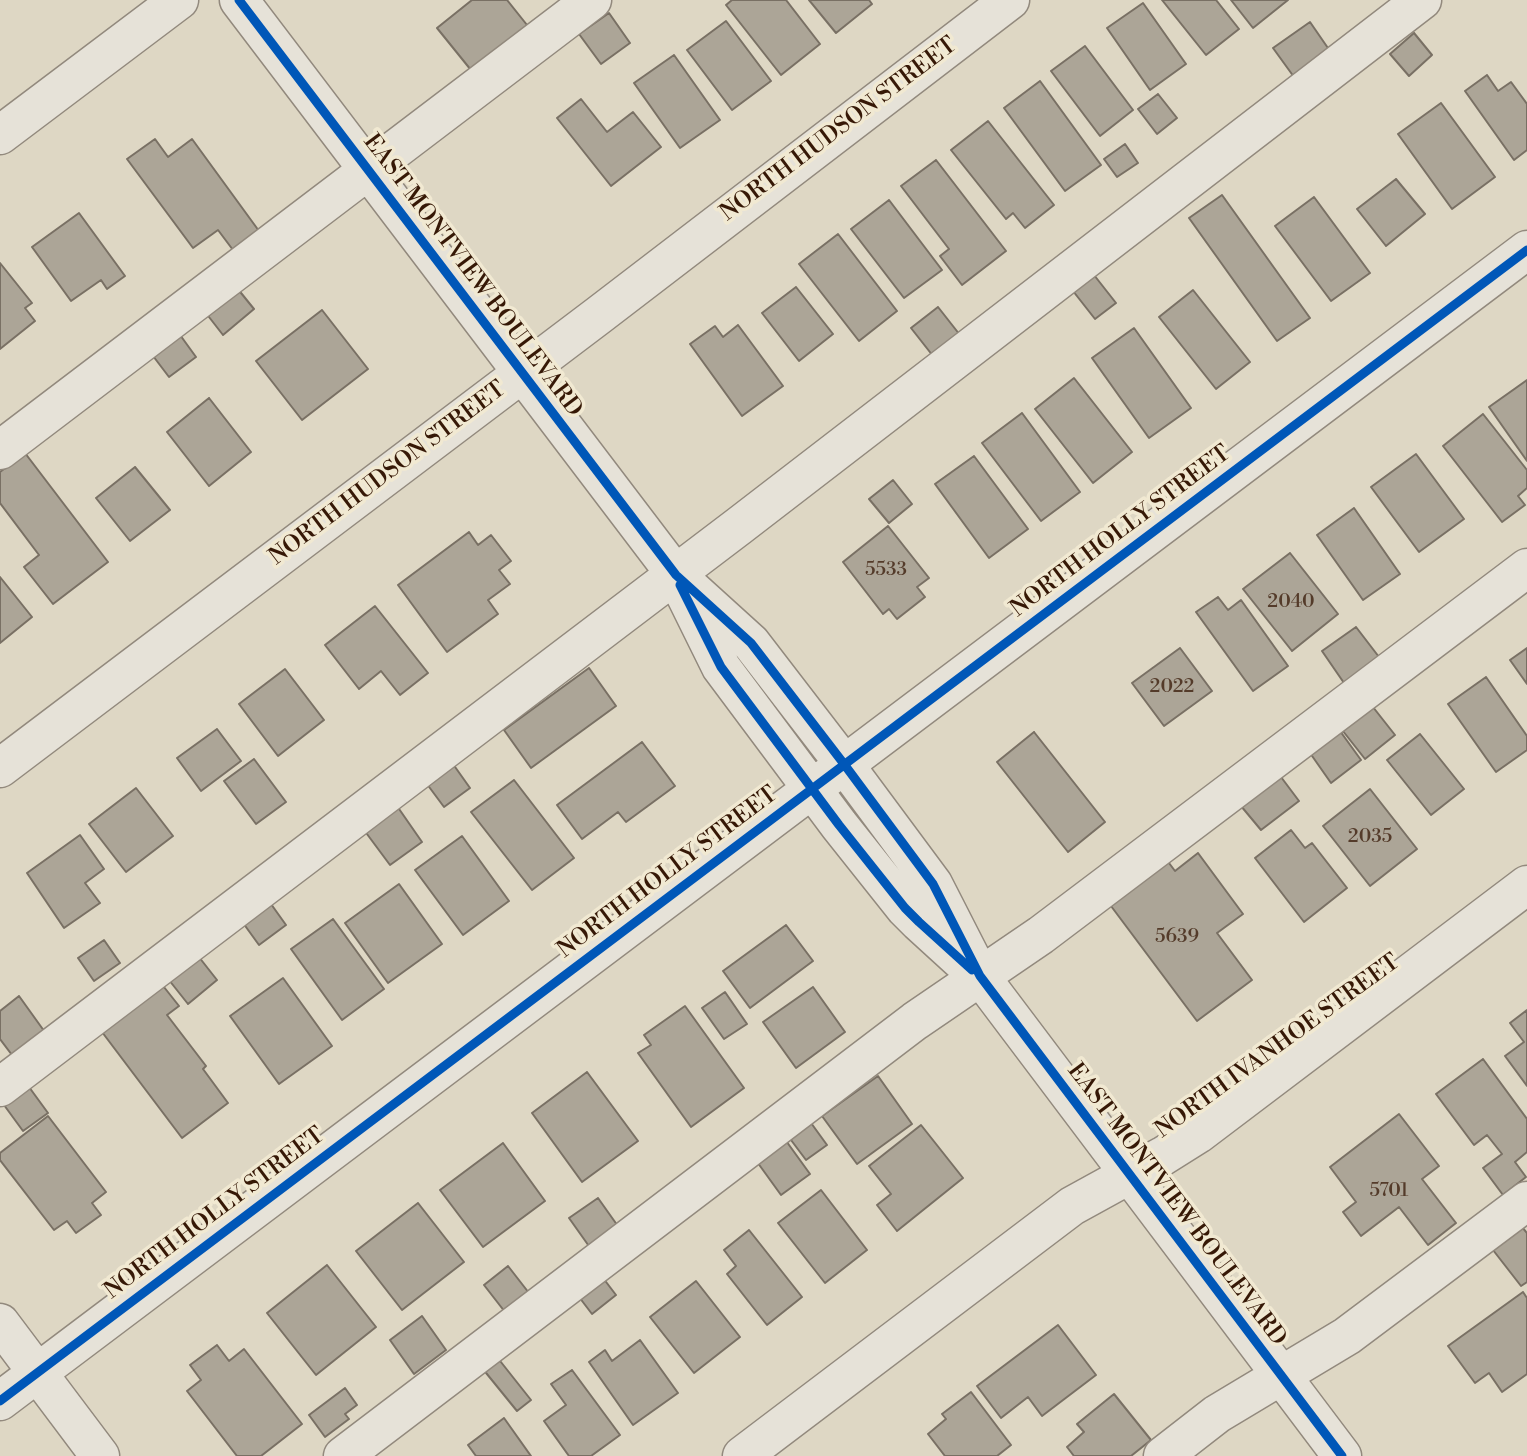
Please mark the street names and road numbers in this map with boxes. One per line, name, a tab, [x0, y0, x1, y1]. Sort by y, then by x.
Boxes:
street label: NORTH HUDSON STREET	[715, 32, 963, 228]
street label: EAST MONTVIEW BOULEVARD	[357, 129, 587, 423]
street label: NORTH HUDSON STREET	[264, 376, 512, 572]
street label: NORTH HOLLY STREET	[1006, 440, 1236, 624]
street label: NORTH HOLLY STREET	[553, 781, 783, 965]
street label: NORTH IVANHOE STREET	[1150, 949, 1406, 1145]
street label: EAST MONTVIEW BOULEVARD	[1061, 1058, 1291, 1352]
street label: NORTH HOLLY STREET	[100, 1122, 330, 1306]

